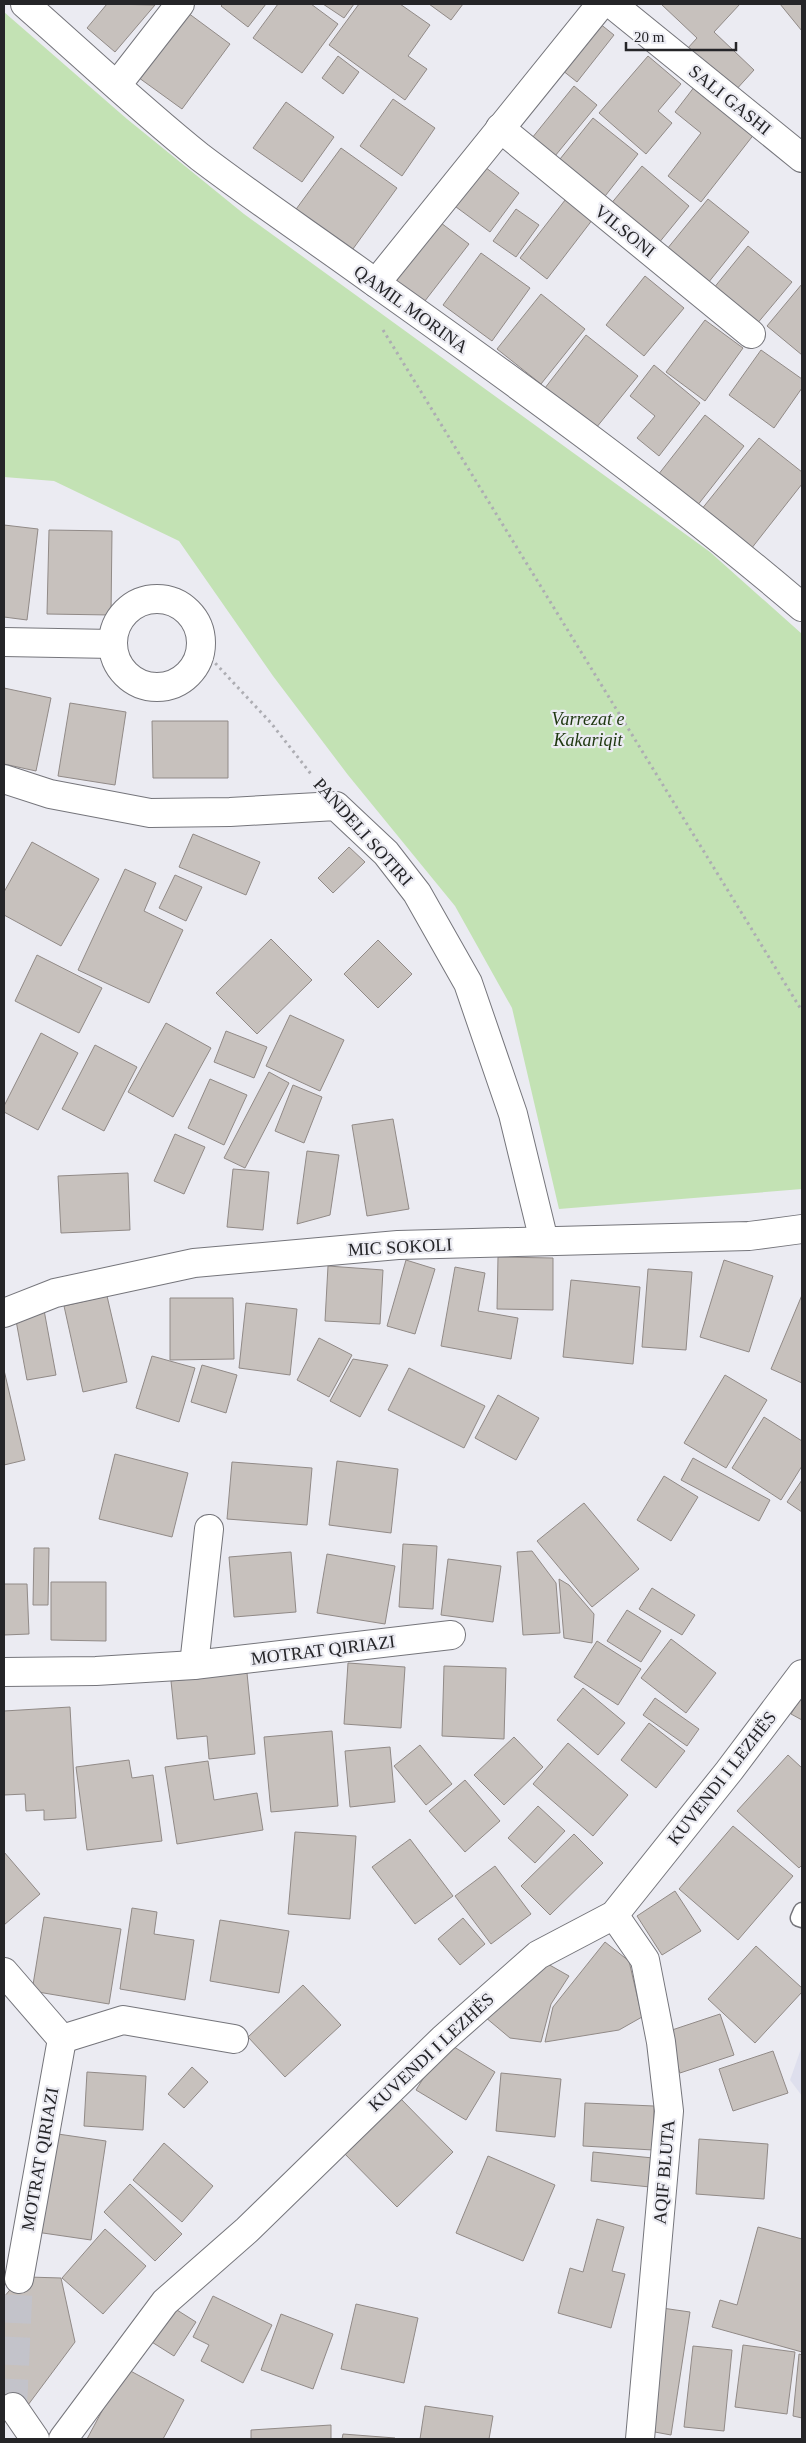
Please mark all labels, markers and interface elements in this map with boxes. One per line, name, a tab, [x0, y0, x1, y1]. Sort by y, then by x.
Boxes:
scale bar	[626, 20, 736, 52]
text: 20 m	[634, 29, 665, 45]
street label: SALI GASHI	[685, 61, 775, 139]
street label: VILSONI	[591, 201, 659, 261]
street label: QAMIL MORINA	[350, 261, 472, 357]
park label: Varrezat e Kakariqit	[552, 709, 624, 750]
street label: PANDELI SOTIRI	[309, 774, 417, 890]
street label: MIC SOKOLI	[347, 1234, 453, 1260]
street label: MOTRAT QIRIAZI	[250, 1631, 396, 1669]
street label: KUVENDI I LEZHËS	[664, 1707, 780, 1849]
street label: KUVENDI I LEZHËS	[364, 1989, 498, 2115]
street label: MOTRAT QIRIAZI	[18, 2086, 62, 2232]
street label: AQIF BLUTA	[649, 2119, 679, 2225]

